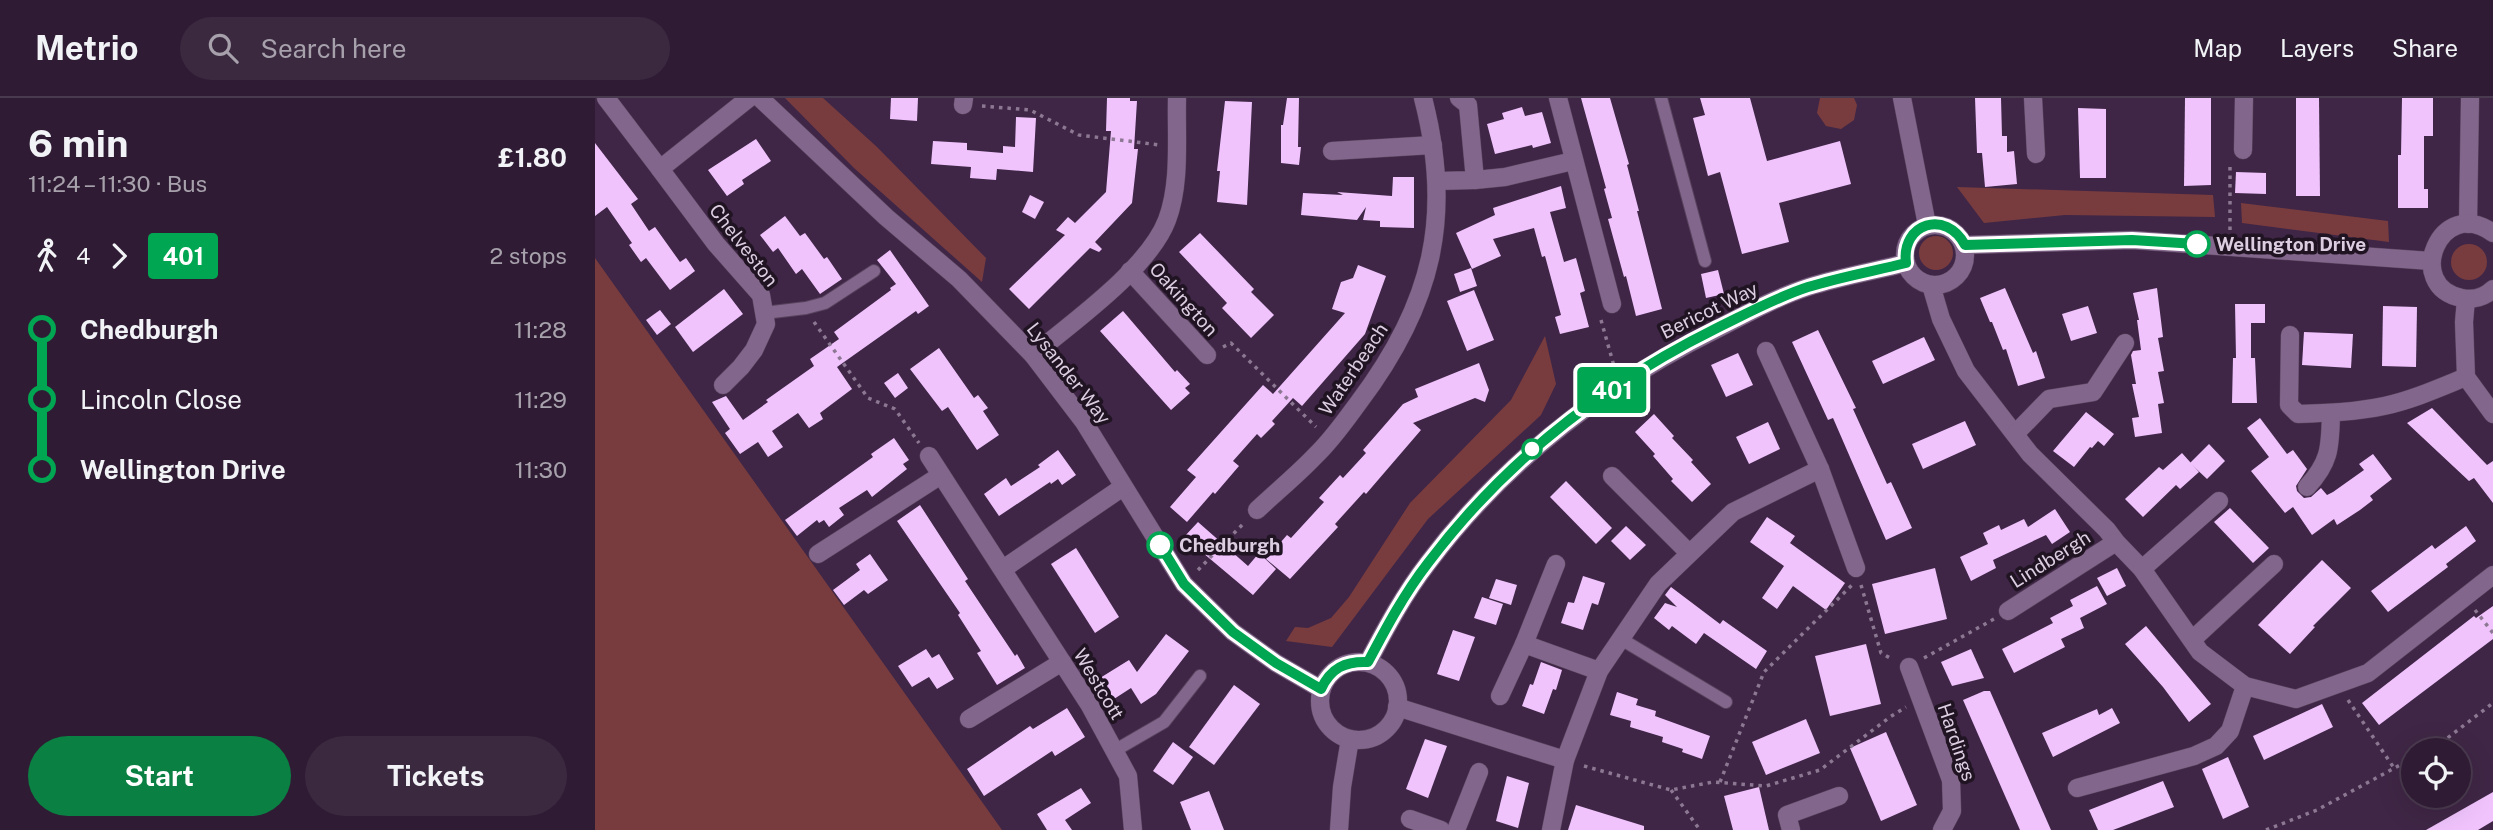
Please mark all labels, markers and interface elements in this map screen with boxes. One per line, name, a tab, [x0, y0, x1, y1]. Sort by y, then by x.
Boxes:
search box	[180, 17, 670, 80]
text: Metrio	[35, 29, 138, 67]
icon: search	[204, 29, 242, 67]
text: Search here	[260, 33, 406, 64]
text: Map	[2193, 34, 2242, 62]
text: Layers	[2280, 34, 2354, 62]
text: Share	[2392, 34, 2458, 62]
text: 6 min	[28, 121, 129, 166]
text: £1.80	[498, 142, 567, 173]
text: 11:24 – 11:30 · Bus	[28, 170, 207, 197]
street label: Chelveston	[705, 199, 783, 291]
marker: Wellington Drive	[2184, 231, 2210, 257]
place label: Wellington Drive	[2216, 233, 2366, 255]
icon: walk	[28, 237, 66, 275]
icon: forward	[100, 237, 138, 275]
text: 4	[76, 242, 90, 269]
text: 401	[162, 242, 204, 270]
text: 2 stops	[489, 242, 567, 269]
street label: Oakington	[1145, 258, 1223, 340]
street label: Bericot Way	[1657, 277, 1761, 343]
text: Chedburgh	[80, 314, 219, 345]
text: 11:28	[514, 316, 567, 343]
street label: Lysander Way	[1023, 318, 1115, 428]
street label: Waterbeach	[1314, 319, 1392, 419]
line badge: 401	[1572, 367, 1652, 413]
text: 401	[1591, 376, 1633, 404]
text: Lincoln Close	[80, 384, 242, 415]
text: 11:29	[515, 386, 567, 413]
unlabelled marker	[1522, 439, 1542, 459]
text: Wellington Drive	[80, 454, 286, 485]
text: 11:30	[515, 456, 567, 483]
street label: Lindbergh	[2006, 526, 2094, 592]
marker: Chedburgh	[1147, 532, 1173, 558]
place label: Chedburgh	[1179, 534, 1280, 556]
street label: Westcott	[1069, 645, 1129, 723]
street label: Hardings	[1933, 700, 1981, 784]
button: Start	[28, 736, 291, 816]
button: Tickets	[305, 736, 567, 816]
map controls	[2401, 738, 2471, 808]
button: locate	[2401, 738, 2471, 808]

